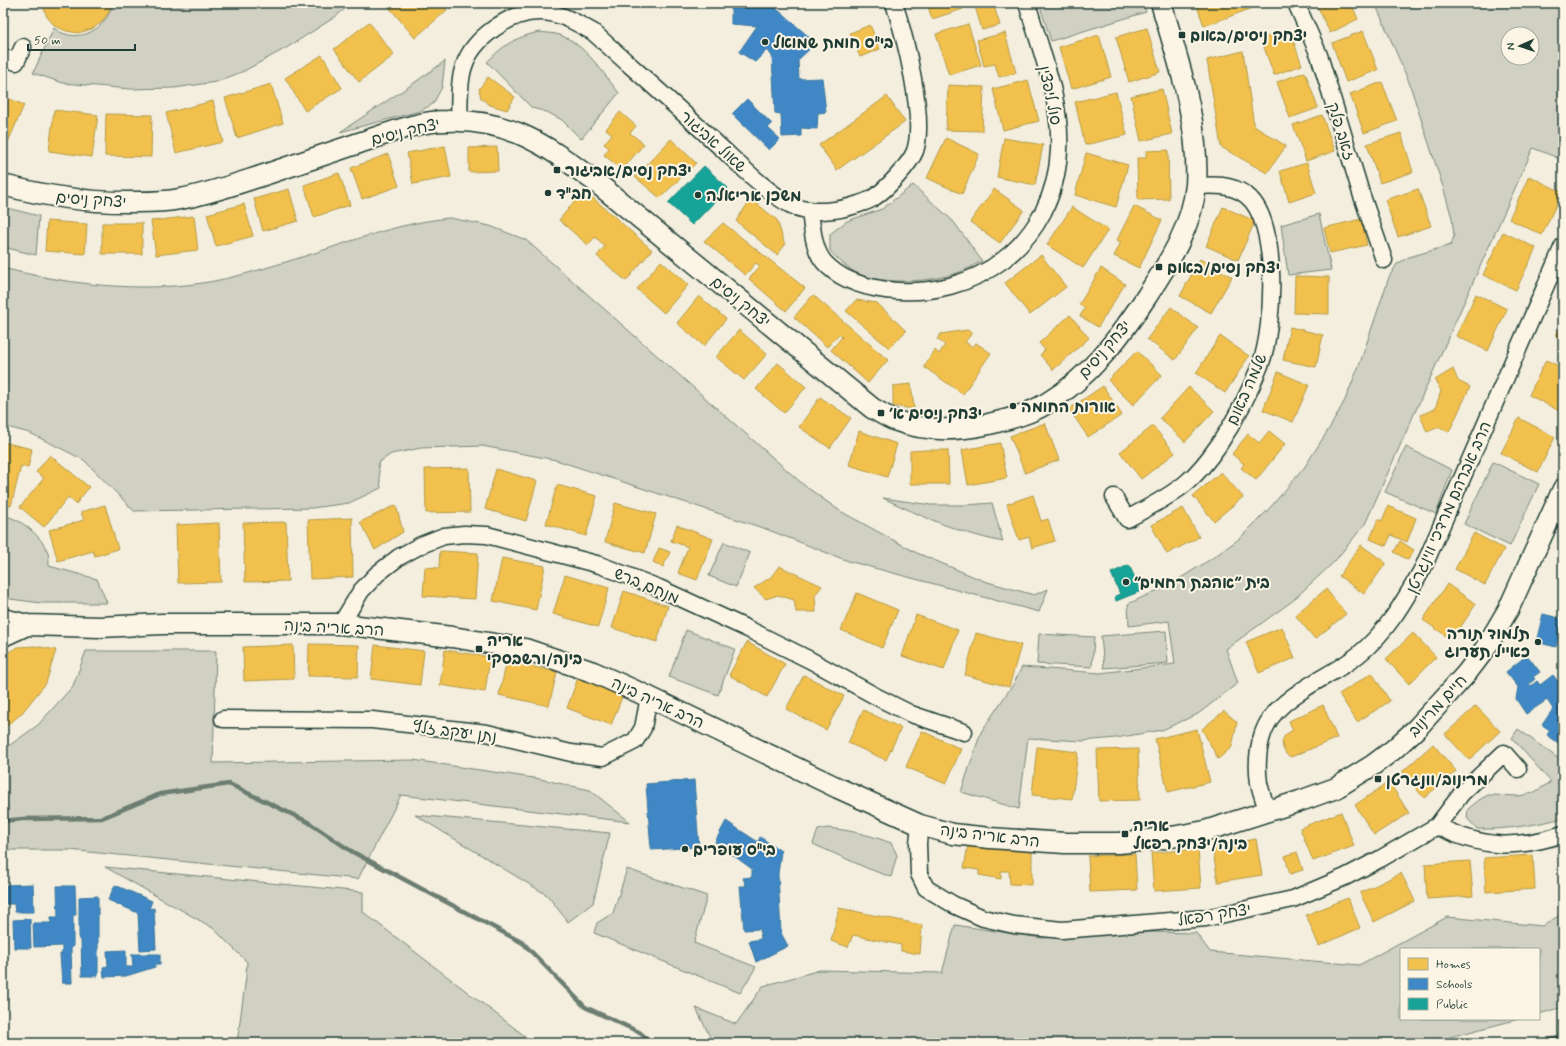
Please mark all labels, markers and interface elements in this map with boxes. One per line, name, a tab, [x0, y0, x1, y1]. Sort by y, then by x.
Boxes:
scale bar	[28, 26, 135, 52]
place label: יצחק ניסים/באום	[1190, 26, 1307, 47]
north arrow	[1500, 26, 1540, 66]
marker: יצחק ניסים/באום	[1177, 30, 1187, 40]
text: 50 m	[34, 33, 61, 49]
place label: בי"ס חומת שמואל	[773, 33, 894, 54]
marker: בי"ס חומת שמואל	[760, 37, 770, 47]
text: N	[1504, 42, 1518, 50]
street label: סול ליפצין	[1033, 64, 1066, 127]
street label: זאב פלק	[1322, 100, 1359, 163]
street label: שאול אביגור	[675, 107, 751, 178]
street label: יצחק ניסים	[369, 114, 442, 151]
place label: יצחק נסים/אביגור	[565, 161, 692, 182]
marker: יצחק נסים/אביגור	[552, 165, 562, 175]
place label: חב"ד	[556, 184, 592, 205]
place label: משכן אריאלה	[706, 186, 801, 207]
street label: יצחק ניסים	[55, 188, 127, 213]
marker: חב"ד	[543, 188, 553, 198]
marker: משכן אריאלה	[693, 190, 703, 200]
place label: יצחק נסים/באום	[1167, 258, 1280, 279]
marker: יצחק נסים/באום	[1154, 262, 1164, 272]
street label: יצחק ניסים	[706, 272, 774, 333]
street label: יצחק ניסים	[1074, 316, 1136, 384]
street label: שלמה באום	[1222, 350, 1272, 429]
place label: אורות החומה	[1021, 397, 1116, 418]
marker: אורות החומה	[1008, 401, 1018, 411]
place label: יצחק ניסים א׳	[889, 404, 982, 425]
marker: יצחק ניסים א׳	[876, 408, 886, 418]
street label: הרב אברהם מרדכי ווינגרטן	[1402, 418, 1497, 597]
street label: מנחם ברש	[611, 563, 682, 609]
place label: בית ״אהבת רחמים״	[1134, 573, 1270, 594]
marker: בית ״אהבת רחמים״	[1121, 577, 1131, 587]
street label: הרב אריה בינה	[283, 615, 385, 642]
place label: תלמוד תורה כאייל תערוג	[1445, 624, 1530, 663]
place label: אריה בינה/ורשבסקי	[487, 631, 583, 670]
marker: תלמוד תורה כאייל תערוג	[1533, 637, 1543, 647]
marker: אריה בינה/ורשבסקי	[474, 644, 484, 654]
street label: חיים מרינוב	[1404, 670, 1472, 742]
street label: הרב אריה בינה	[607, 673, 707, 734]
street label: נתן יעקב זלץ	[412, 717, 498, 748]
place label: מרינוב/וונגרטן	[1386, 770, 1488, 791]
marker: מרינוב/וונגרטן	[1373, 774, 1383, 784]
place label: אריה בינה/יצחק רפאל	[1133, 816, 1247, 855]
street label: הרב אריה בינה	[939, 820, 1041, 853]
marker: אריה בינה/יצחק רפאל	[1120, 829, 1130, 839]
place label: בי"ס עופרים	[693, 840, 776, 861]
marker: בי"ס עופרים	[680, 844, 690, 854]
street label: יצחק רפאל	[1176, 899, 1252, 932]
legend	[1400, 948, 1540, 1020]
text: Homes	[1436, 957, 1471, 973]
text: Schools	[1436, 977, 1472, 993]
text: Public	[1436, 997, 1468, 1013]

